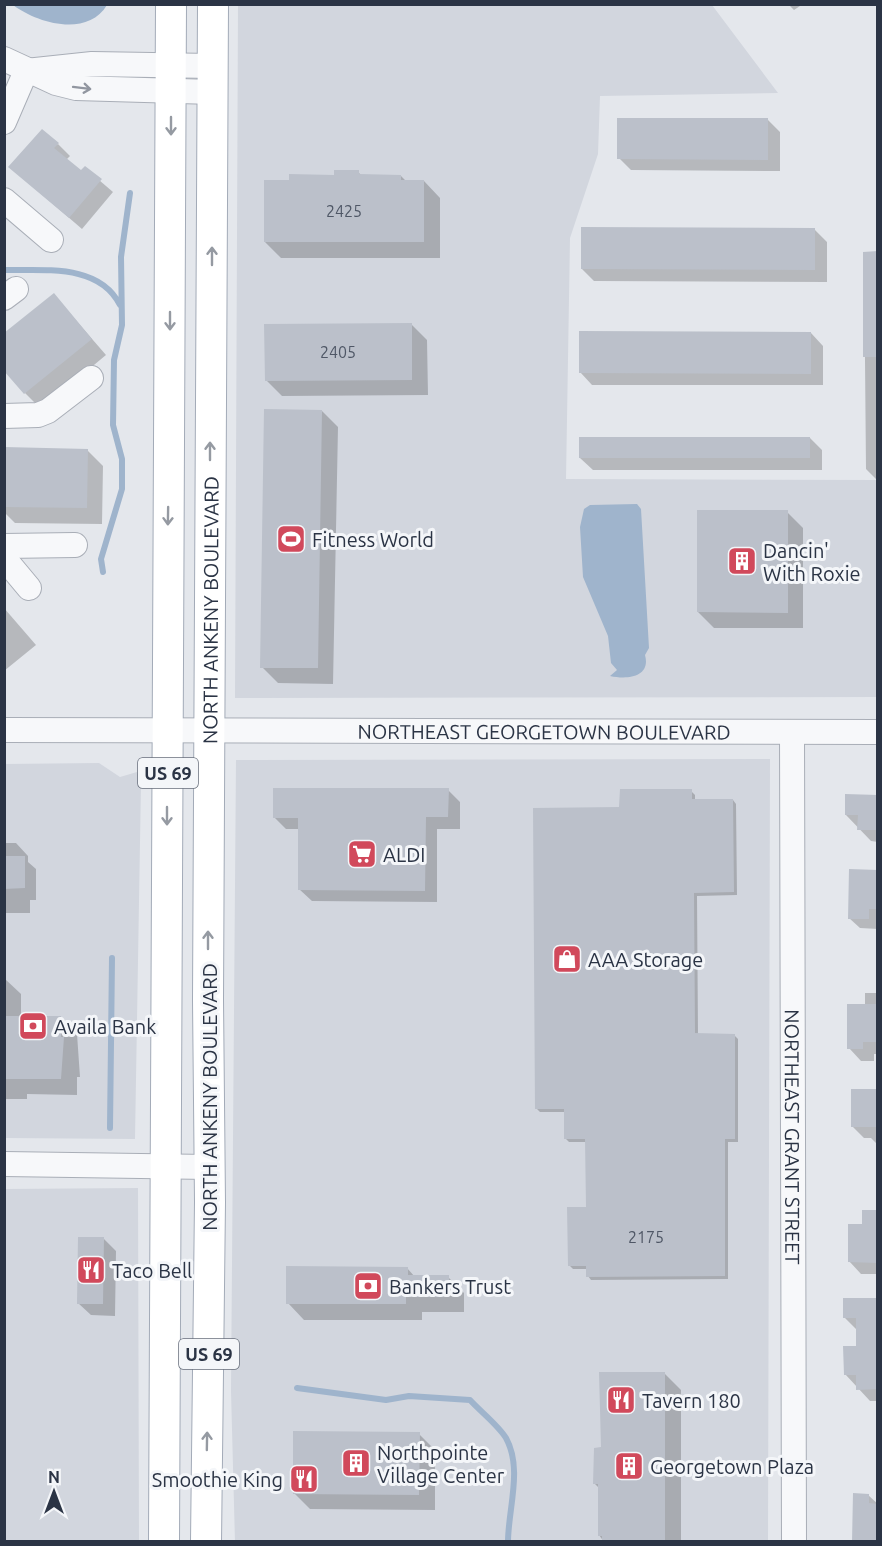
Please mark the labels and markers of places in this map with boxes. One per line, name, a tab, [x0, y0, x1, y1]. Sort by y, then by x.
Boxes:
sports icon: Fitness World	[275, 523, 307, 555]
place label: Fitness World	[312, 528, 434, 551]
place label: Dancin' With Roxie	[763, 539, 861, 585]
building icon: Dancin' With Roxie	[726, 545, 758, 577]
supermarket icon: ALDI	[346, 838, 378, 870]
place label: ALDI	[383, 843, 425, 866]
shop icon: AAA Storage	[551, 943, 583, 975]
place label: AAA Storage	[588, 948, 703, 971]
bank icon: Availa Bank	[17, 1010, 49, 1042]
place label: Availa Bank	[54, 1015, 156, 1038]
restaurant icon: Taco Bell	[75, 1254, 107, 1286]
place label: Taco Bell	[112, 1259, 192, 1282]
bank icon: Bankers Trust	[352, 1270, 384, 1302]
place label: Bankers Trust	[389, 1275, 511, 1298]
restaurant icon: Tavern 180	[605, 1384, 637, 1416]
place label: Tavern 180	[642, 1389, 741, 1412]
place label: Northpointe Village Center	[377, 1441, 505, 1487]
building icon: Northpointe Village Center	[340, 1447, 372, 1479]
building icon: Georgetown Plaza	[613, 1450, 645, 1482]
place label: Georgetown Plaza	[650, 1455, 814, 1478]
restaurant icon: Smoothie King	[288, 1463, 320, 1495]
place label: Smoothie King	[152, 1468, 283, 1491]

